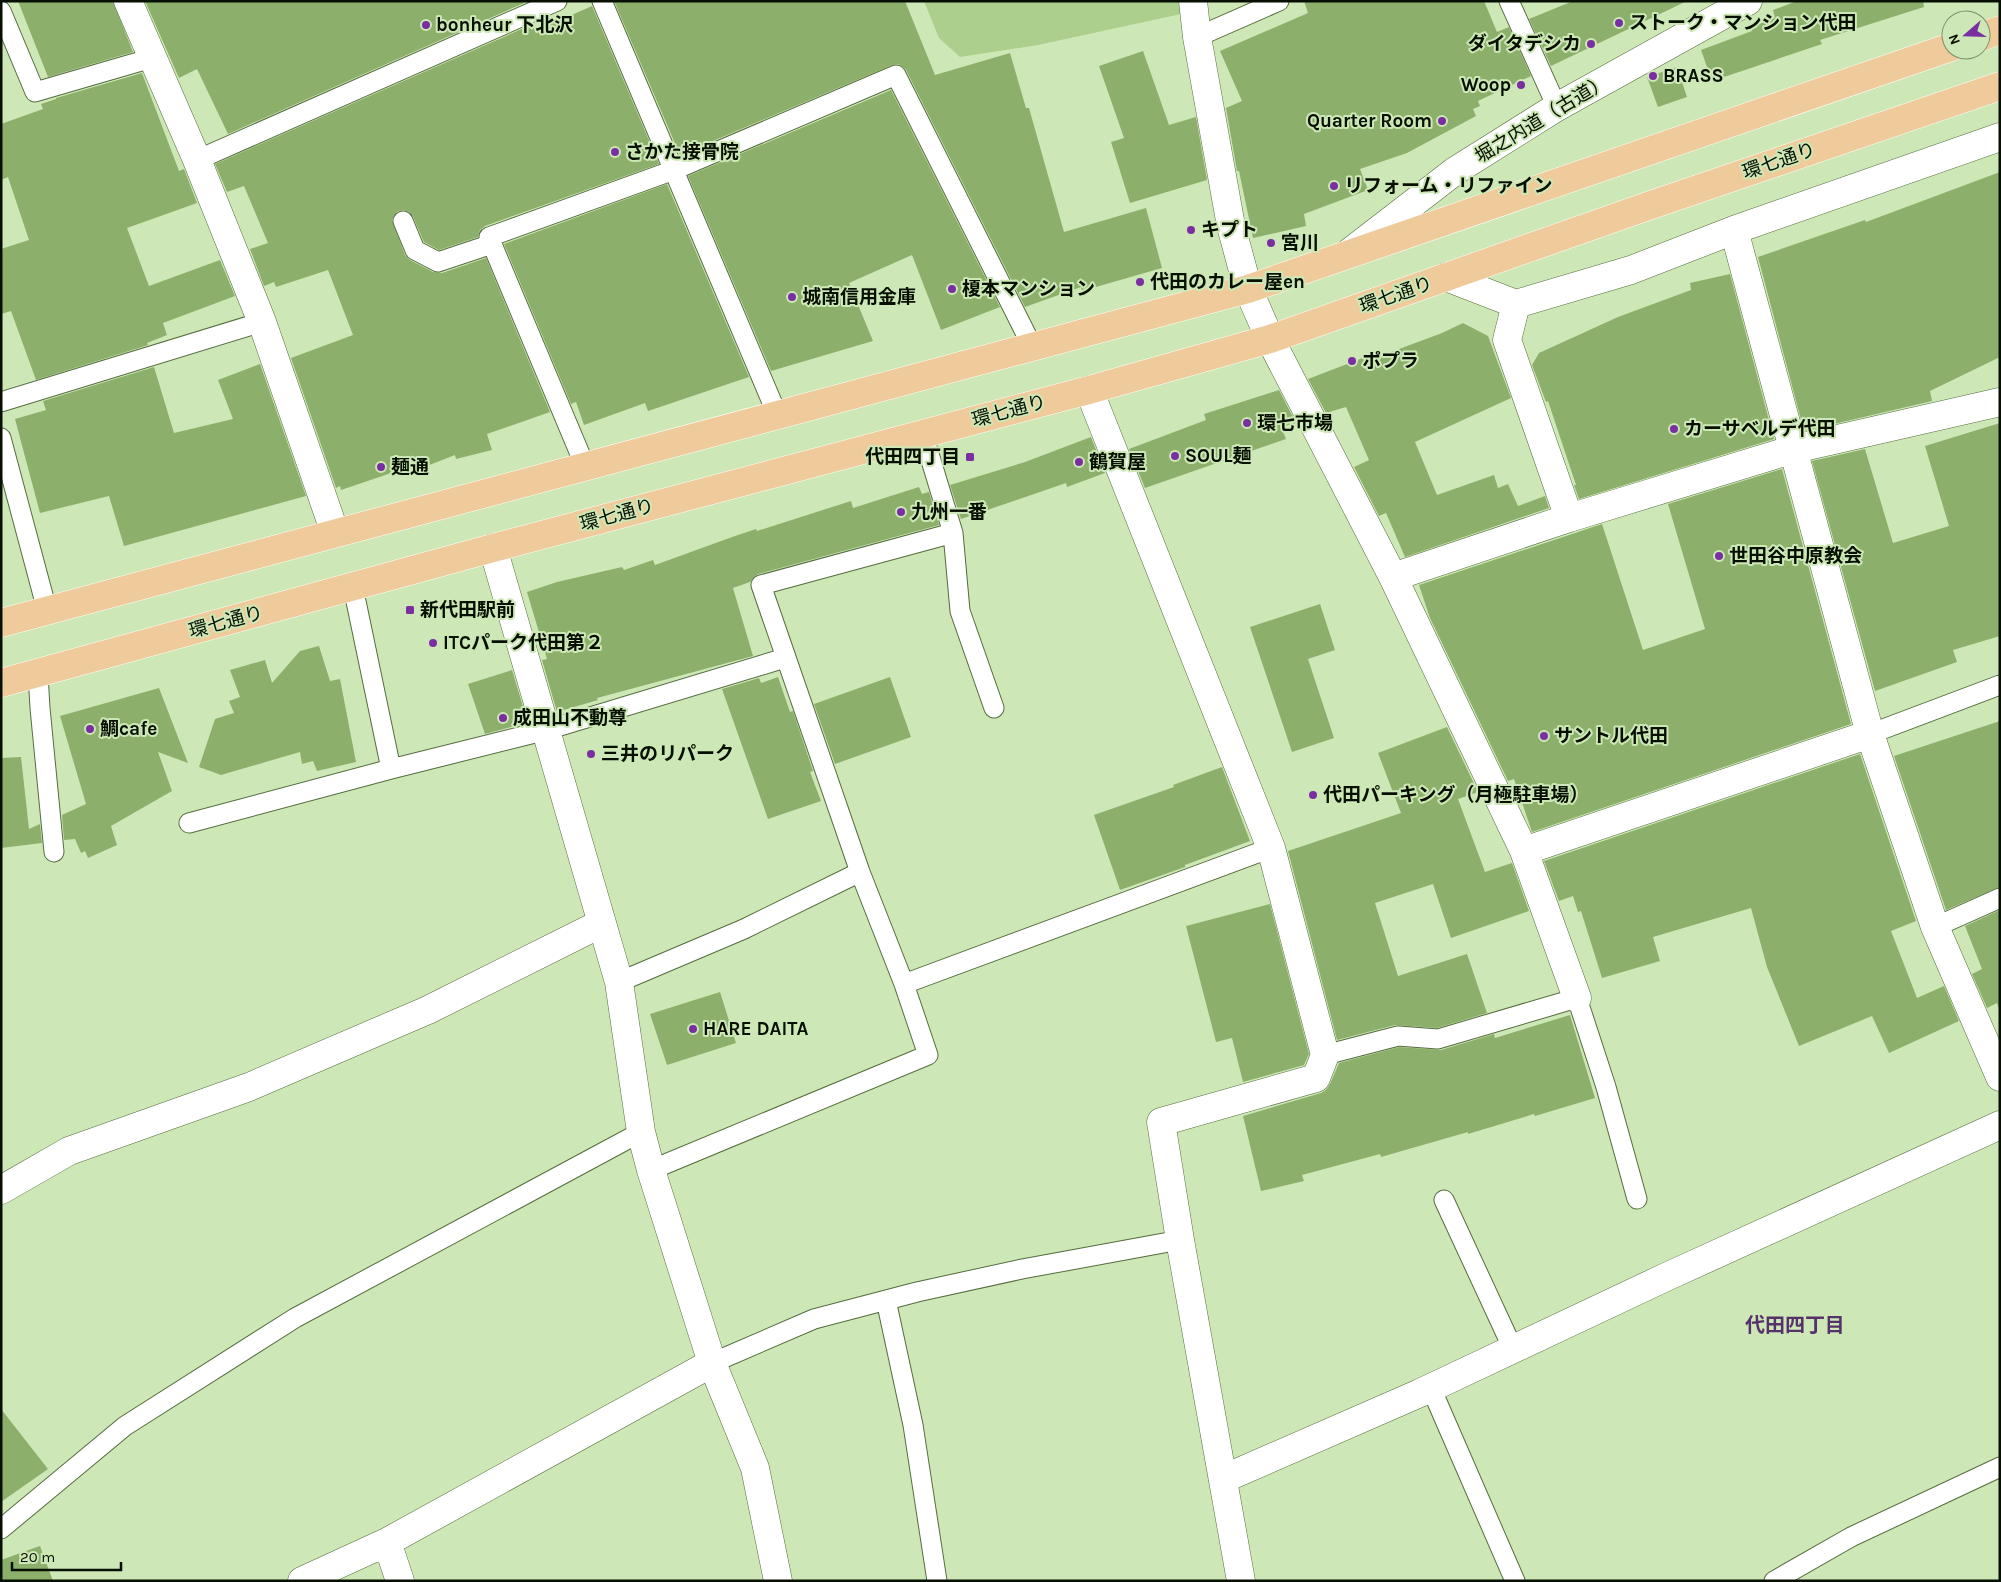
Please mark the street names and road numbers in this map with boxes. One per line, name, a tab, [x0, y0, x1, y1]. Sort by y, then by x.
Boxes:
street label: 堀之内道（古道）	[1471, 70, 1613, 168]
street label: 環七通り	[1739, 138, 1819, 184]
street label: 環七通り	[1356, 272, 1436, 318]
street label: 環七通り	[969, 391, 1049, 431]
street label: 環七通り	[577, 495, 657, 535]
street label: 環七通り	[186, 602, 266, 642]

